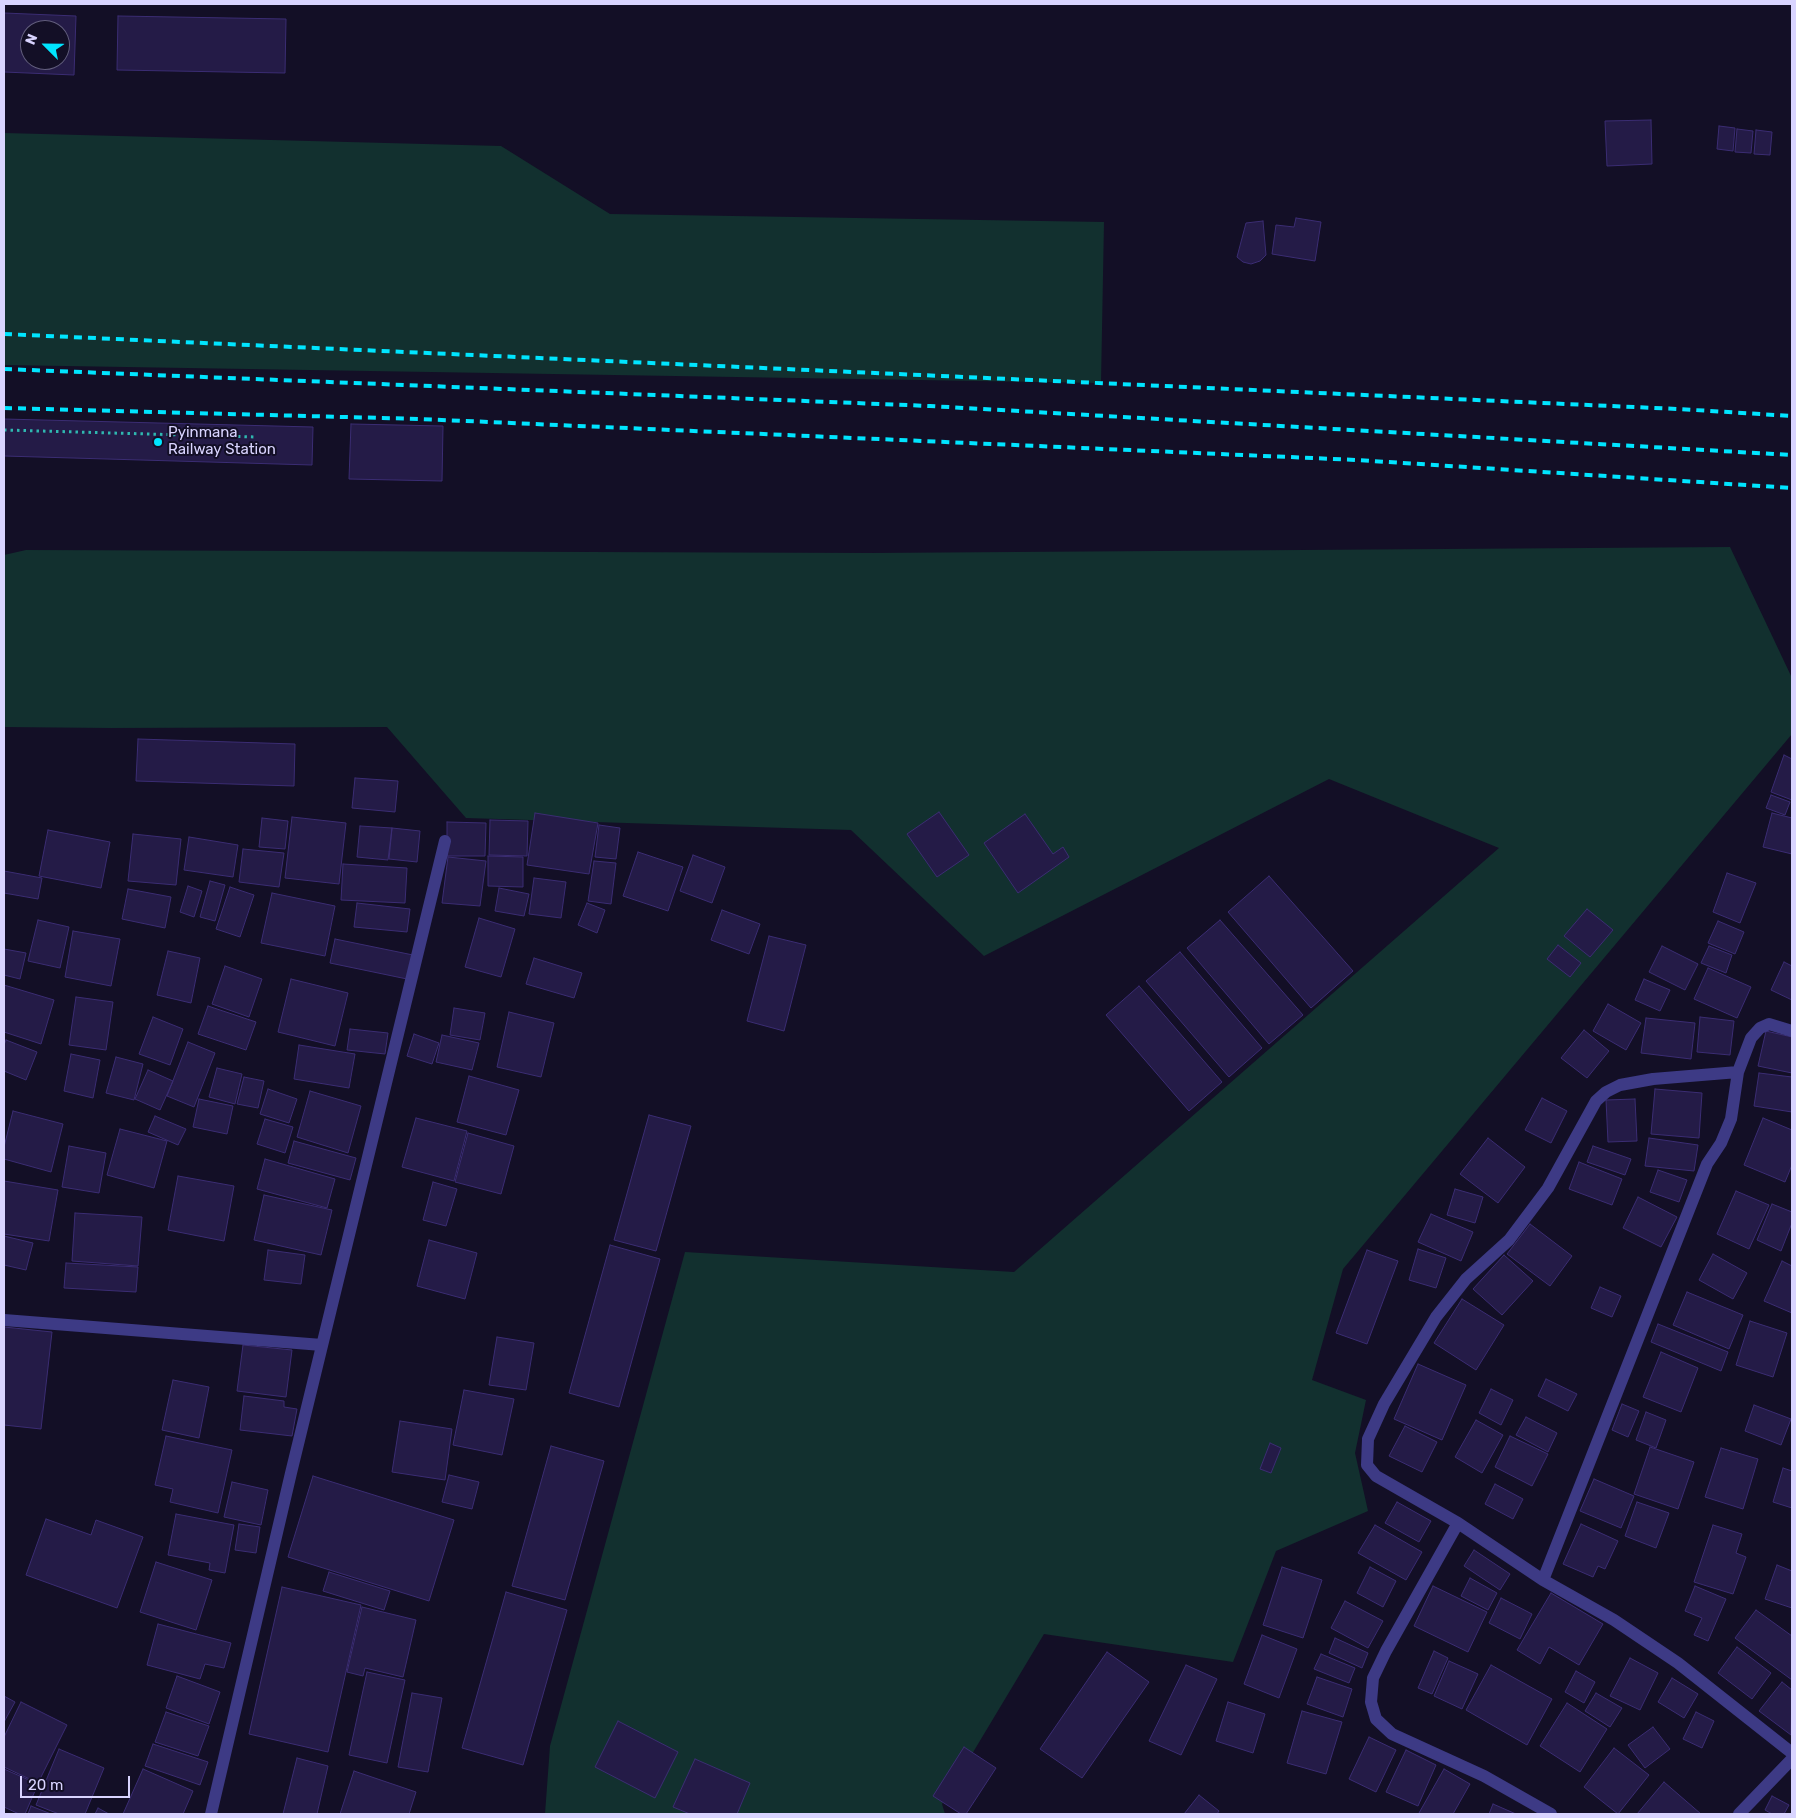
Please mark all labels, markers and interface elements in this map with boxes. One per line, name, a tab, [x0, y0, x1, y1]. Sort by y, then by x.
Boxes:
north arrow	[20, 20, 70, 70]
text: N	[22, 31, 41, 47]
place label: Pyinmana Railway Station	[168, 424, 276, 459]
marker: Pyinmana Railway Station	[152, 436, 164, 448]
scale bar	[22, 1766, 132, 1798]
text: 20 m	[28, 1776, 63, 1794]

